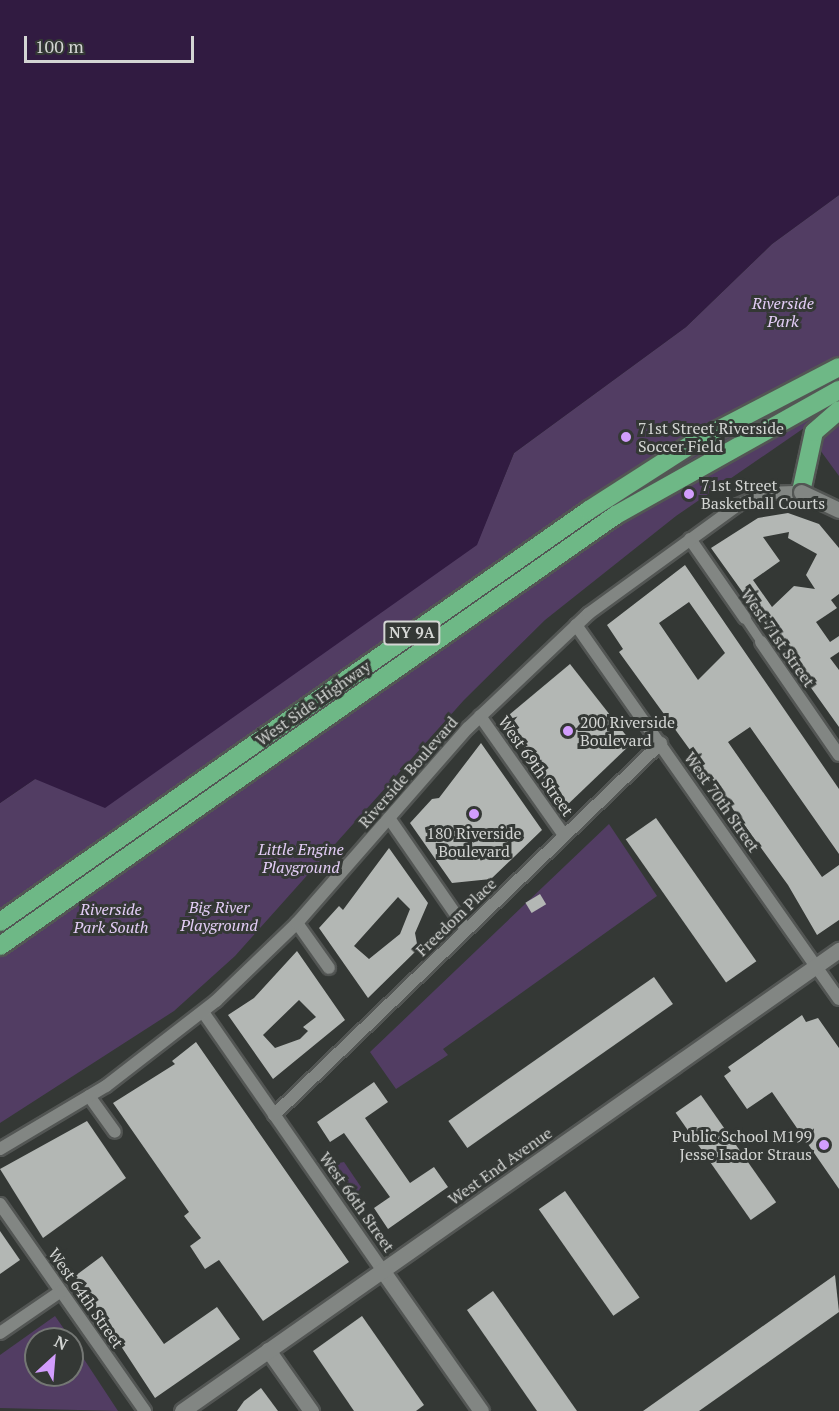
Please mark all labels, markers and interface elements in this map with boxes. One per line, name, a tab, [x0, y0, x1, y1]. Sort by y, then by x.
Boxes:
scale bar	[27, 24, 196, 62]
text: 100 m	[35, 34, 84, 58]
park label: Riverside Park	[752, 293, 814, 331]
place label: 71st Street Riverside Soccer Field	[638, 418, 784, 456]
marker: 71st Street Riverside Soccer Field	[619, 430, 633, 444]
place label: 71st Street Basketball Courts	[701, 475, 825, 513]
marker: 71st Street Basketball Courts	[682, 487, 696, 501]
street label: West 71st Street	[737, 585, 819, 691]
road number: NY 9A	[382, 621, 442, 645]
street label: West Side Highway	[252, 656, 374, 750]
street label: Riverside Boulevard	[354, 712, 462, 832]
street label: West 69th Street	[494, 712, 578, 820]
place label: 200 Riverside Boulevard	[580, 712, 675, 750]
marker: 200 Riverside Boulevard	[561, 724, 575, 738]
street label: West 70th Street	[680, 748, 764, 856]
marker: 180 Riverside Boulevard	[467, 807, 481, 821]
place label: 180 Riverside Boulevard	[426, 823, 522, 861]
park label: Little Engine Playground	[258, 839, 344, 877]
street label: Freedom Place	[412, 874, 500, 960]
park label: Big River Playground	[180, 897, 258, 935]
park label: Riverside Park South	[74, 899, 148, 937]
street label: West End Avenue	[444, 1123, 556, 1209]
place label: Public School M199 Jesse Isador Straus	[672, 1126, 812, 1164]
marker: Public School M199 Jesse Isador Straus	[817, 1138, 831, 1152]
street label: West 66th Street	[315, 1148, 399, 1256]
street label: West 64th Street	[44, 1244, 128, 1352]
north arrow	[24, 1327, 84, 1387]
text: N	[51, 1330, 71, 1355]

